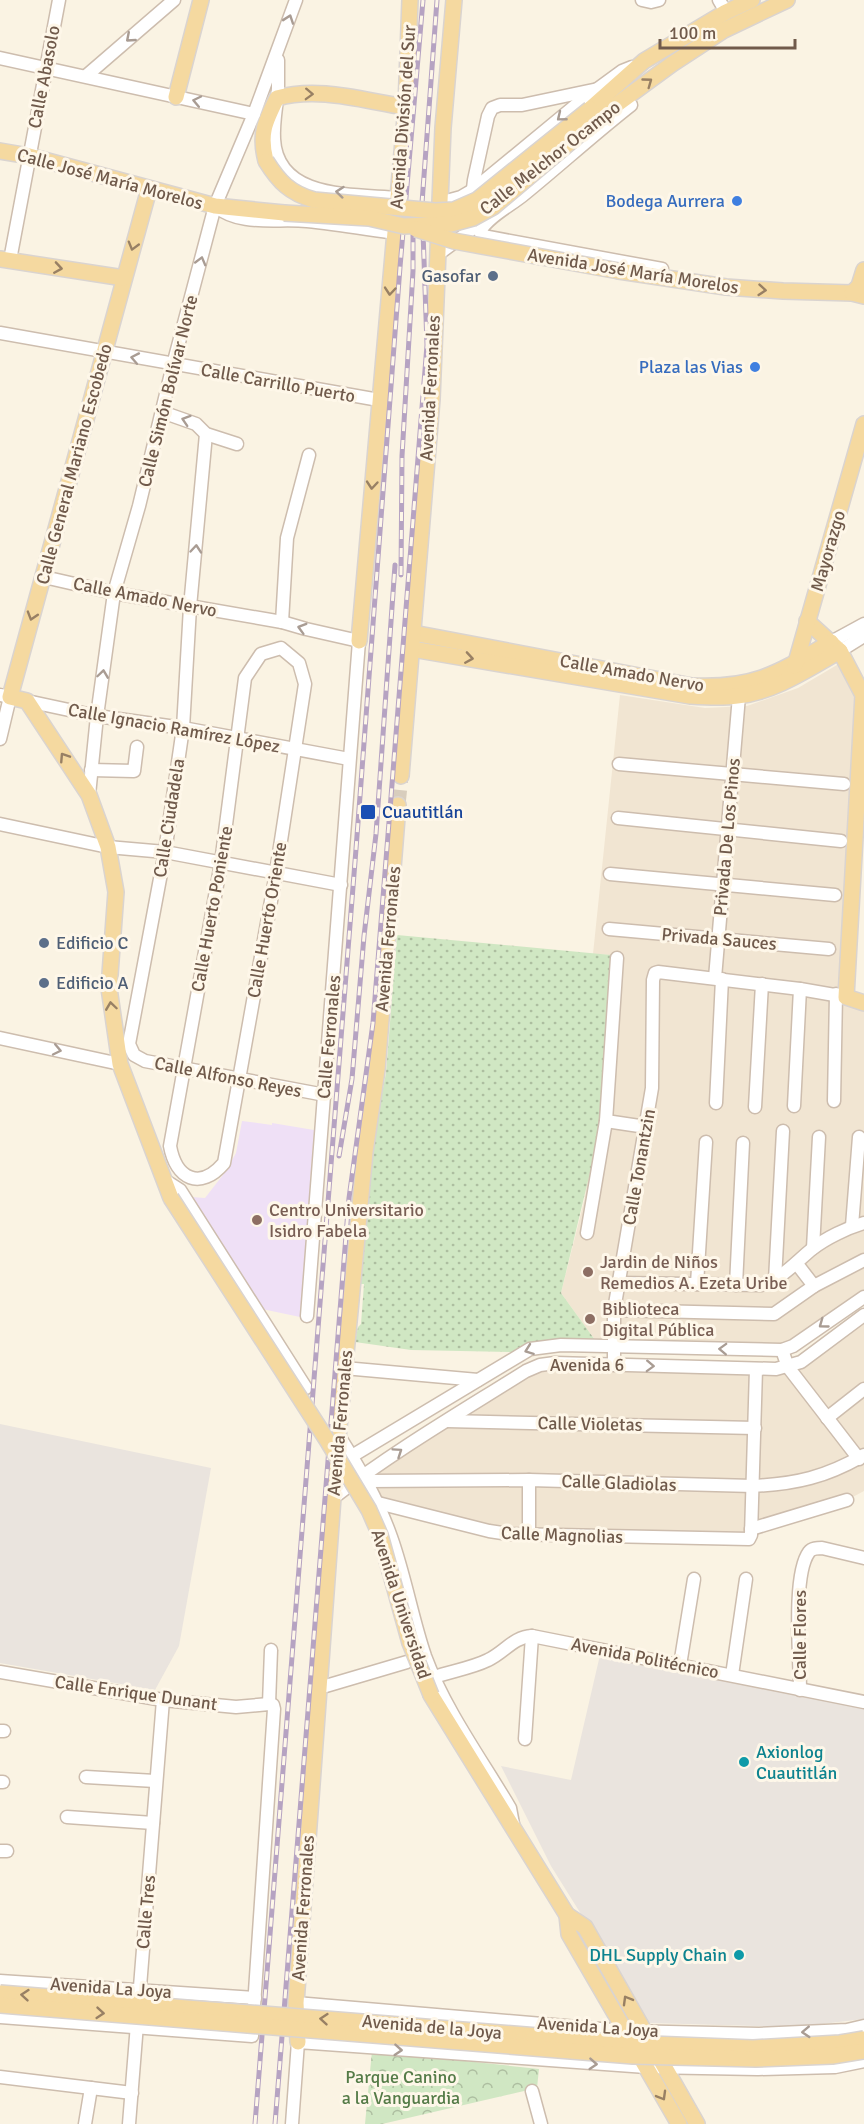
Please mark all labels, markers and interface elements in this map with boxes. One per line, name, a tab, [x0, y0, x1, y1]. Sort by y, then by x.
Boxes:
scale bar	[660, 12, 795, 50]
one-way arrow	[282, 14, 295, 24]
text: 100 m	[669, 22, 716, 44]
street label: Calle Abasolo	[23, 24, 65, 130]
street label: Avenida División del Sur	[386, 24, 420, 210]
one-way arrow	[126, 31, 137, 42]
one-way arrow	[641, 78, 652, 89]
one-way arrow	[305, 88, 314, 100]
one-way arrow	[192, 96, 202, 109]
street label: Calle Melchor Ocampo	[475, 96, 625, 220]
one-way arrow	[557, 110, 568, 121]
street label: Calle José María Morelos	[15, 144, 205, 214]
one-way arrow	[335, 186, 345, 199]
place label: Bodega Aurrera	[605, 190, 725, 212]
marker: Bodega Aurrera	[730, 194, 744, 208]
one-way arrow	[128, 240, 140, 250]
street label: Avenida José María Morelos	[526, 243, 740, 299]
one-way arrow	[194, 256, 206, 266]
one-way arrow	[53, 261, 62, 273]
place label: Gasofar	[421, 265, 481, 287]
marker: Gasofar	[486, 269, 500, 283]
one-way arrow	[757, 283, 766, 296]
one-way arrow	[384, 287, 397, 296]
street label: Calle Simón Bolívar Norte	[133, 293, 203, 489]
street label: Avenida Ferronales	[415, 314, 445, 462]
street label: Calle General Mariano Escobedo	[31, 341, 117, 587]
one-way arrow	[130, 352, 140, 365]
place label: Plaza las Vias	[639, 356, 743, 378]
street label: Calle Carrillo Puerto	[199, 359, 357, 407]
marker: Plaza las Vias	[748, 360, 762, 374]
one-way arrow	[181, 415, 192, 428]
one-way arrow	[366, 481, 379, 490]
street label: Mayorazgo	[806, 508, 850, 594]
one-way arrow	[189, 544, 202, 553]
street label: Calle Amado Nervo	[71, 572, 219, 622]
one-way arrow	[27, 610, 39, 621]
one-way arrow	[297, 623, 308, 635]
street label: Calle Amado Nervo	[558, 649, 706, 697]
one-way arrow	[465, 651, 474, 663]
one-way arrow	[96, 670, 108, 679]
street label: Calle Ignacio Ramírez López	[66, 699, 282, 757]
one-way arrow	[60, 753, 71, 764]
street label: Calle Ciudadela	[149, 757, 189, 879]
street label: Privada De Los Pinos	[709, 757, 745, 917]
place label: Cuautitlán	[382, 801, 463, 823]
marker: Cuautitlán	[359, 803, 377, 821]
street label: Calle Huerto Poniente	[187, 824, 237, 994]
street label: Calle Huerto Oriente	[242, 840, 292, 1000]
street label: Avenida Ferronales	[371, 865, 405, 1013]
street label: Privada Sauces	[660, 923, 778, 955]
place label: Edificio C	[56, 932, 129, 954]
marker: Edificio C	[37, 936, 51, 950]
place label: Edificio A	[56, 972, 129, 994]
street label: Calle Ferronales	[313, 974, 345, 1100]
marker: Edificio A	[37, 976, 51, 990]
one-way arrow	[106, 1001, 118, 1010]
one-way arrow	[52, 1043, 62, 1056]
street label: Calle Alfonso Reyes	[152, 1052, 304, 1102]
street label: Calle Tonantzin	[618, 1107, 660, 1227]
place label: Centro Universitario Isidro Fabela	[269, 1199, 424, 1242]
marker: Centro Universitario Isidro Fabela	[250, 1213, 264, 1227]
place label: Jardin de Niños Remedios A. Ezeta Uribe	[600, 1251, 788, 1294]
marker: Jardin de Niños Remedios A. Ezeta Uribe	[581, 1265, 595, 1279]
place label: Biblioteca Digital Pública	[602, 1298, 714, 1341]
marker: Biblioteca Digital Pública	[583, 1312, 597, 1326]
one-way arrow	[819, 1317, 830, 1328]
one-way arrow	[524, 1343, 535, 1356]
one-way arrow	[719, 1343, 728, 1355]
street label: Avenida Ferronales	[323, 1349, 357, 1497]
street label: Avenida 6	[550, 1354, 624, 1376]
one-way arrow	[646, 1359, 655, 1372]
street label: Calle Violetas	[537, 1412, 643, 1436]
one-way arrow	[391, 1448, 402, 1459]
street label: Calle Gladiolas	[561, 1470, 677, 1496]
street label: Calle Magnolias	[500, 1522, 624, 1548]
street label: Avenida Universidad	[366, 1526, 436, 1682]
street label: Calle Flores	[789, 1590, 811, 1680]
street label: Avenida Politécnico	[569, 1633, 721, 1683]
street label: Calle Enrique Dunant	[53, 1671, 219, 1715]
place label: Axionlog Cuautitlán	[756, 1741, 837, 1784]
marker: Axionlog Cuautitlán	[737, 1755, 751, 1769]
street label: Avenida Ferronales	[287, 1834, 319, 1982]
street label: Calle Tres	[132, 1874, 160, 1950]
place label: DHL Supply Chain	[589, 1944, 727, 1966]
marker: DHL Supply Chain	[732, 1948, 746, 1962]
street label: Avenida La Joya	[49, 1973, 173, 2003]
one-way arrow	[20, 1989, 29, 2002]
one-way arrow	[622, 1996, 634, 2006]
one-way arrow	[96, 2006, 105, 2019]
street label: Avenida de la Joya	[361, 2010, 503, 2044]
street label: Avenida La Joya	[536, 2012, 660, 2042]
one-way arrow	[319, 2013, 329, 2026]
one-way arrow	[801, 2025, 810, 2038]
one-way arrow	[394, 2043, 403, 2056]
one-way arrow	[588, 2057, 597, 2070]
park label: Parque Canino a la Vanguardia	[342, 2066, 460, 2109]
one-way arrow	[655, 2090, 667, 2100]

